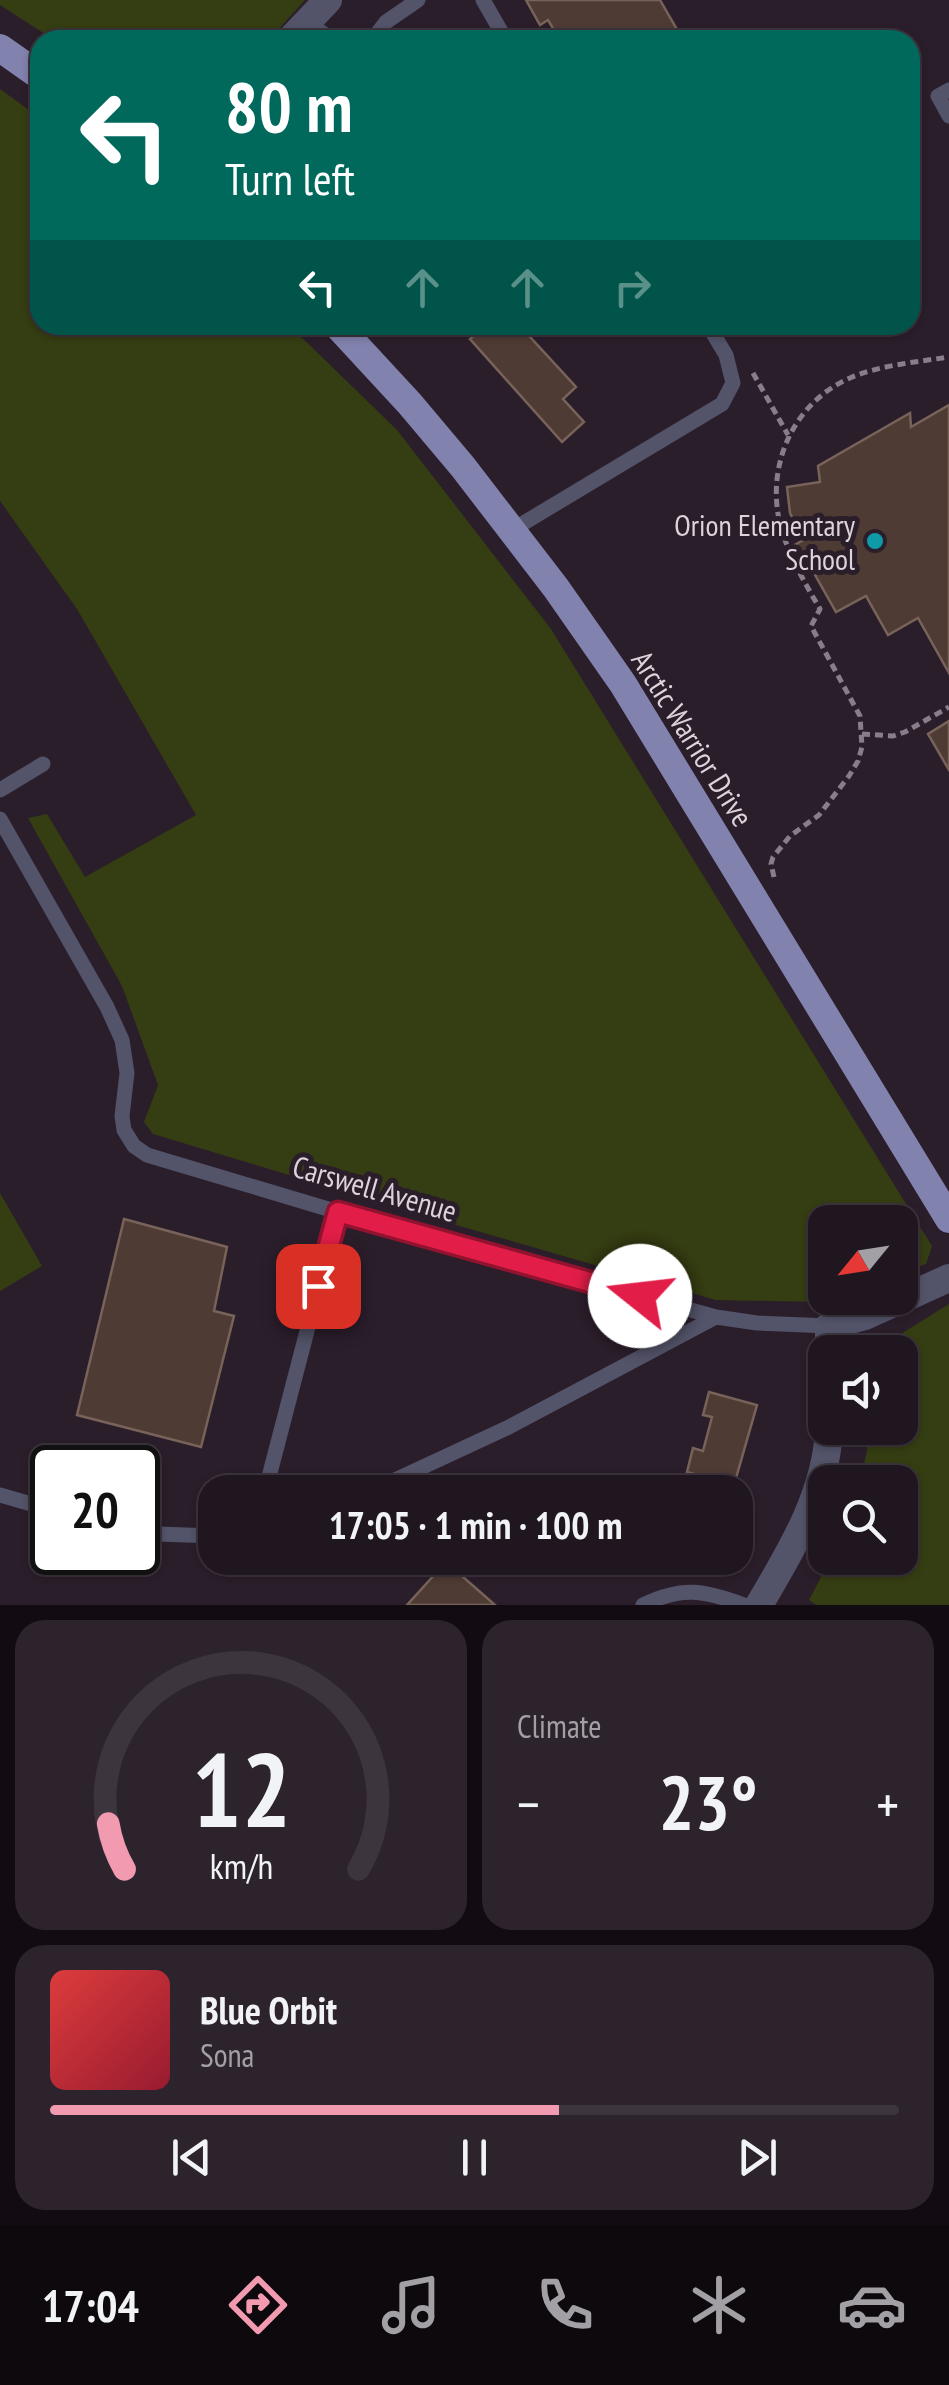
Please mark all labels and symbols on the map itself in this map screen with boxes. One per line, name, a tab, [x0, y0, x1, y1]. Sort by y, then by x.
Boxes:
place label: Orion Elementary School	[674, 505, 856, 578]
marker: Orion Elementary School	[864, 530, 886, 552]
street label: Arctic Warrior Drive	[623, 643, 763, 833]
street label: Carswell Avenue	[288, 1146, 462, 1230]
north arrow	[808, 1205, 918, 1315]
pin	[276, 1244, 361, 1329]
position arrow	[588, 1244, 692, 1348]
speed limit sign: 20	[30, 1445, 160, 1575]

